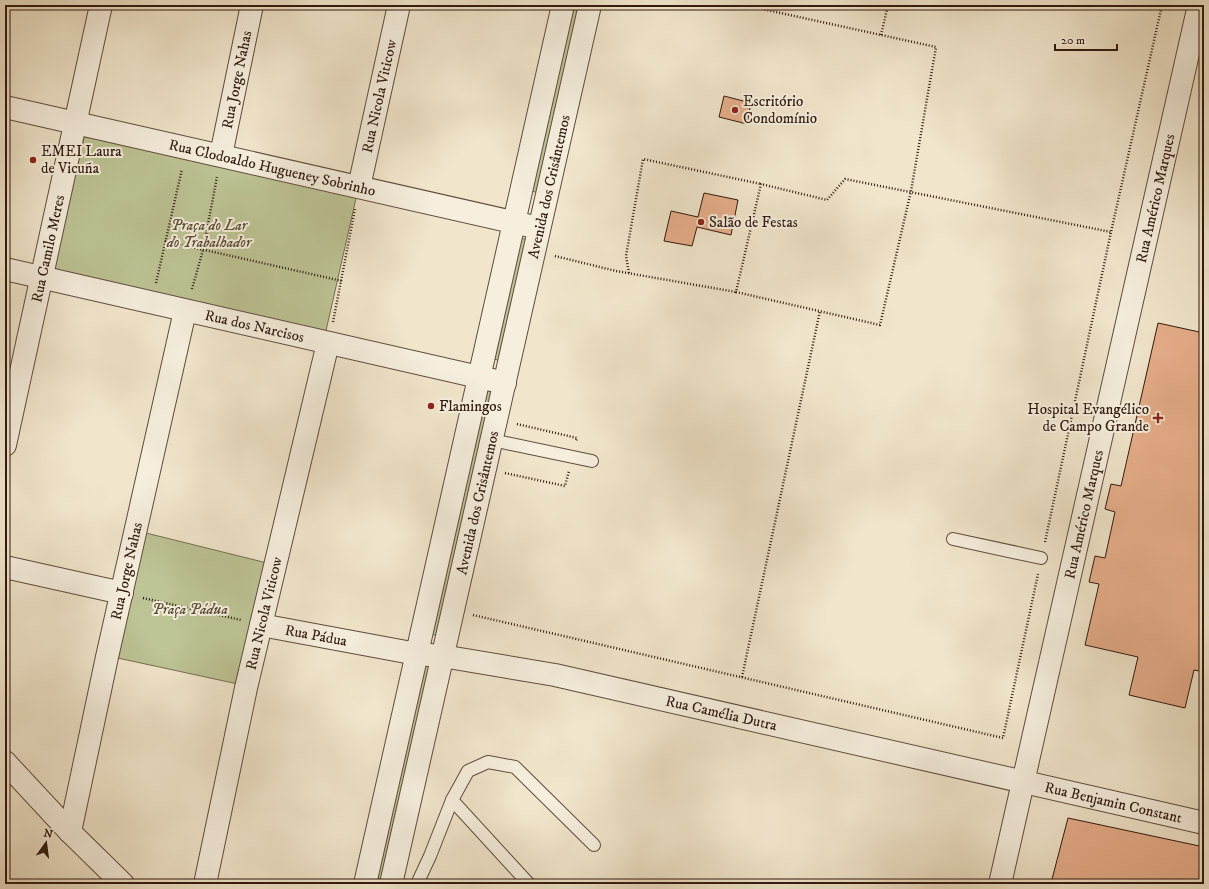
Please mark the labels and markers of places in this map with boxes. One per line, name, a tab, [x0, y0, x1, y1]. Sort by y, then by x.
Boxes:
place label: Escritório Condomínio	[743, 92, 817, 128]
marker: Escritório Condomínio	[730, 105, 740, 115]
place label: EMEI Laura de Vicuña	[41, 142, 122, 178]
marker: EMEI Laura de Vicuña	[28, 155, 38, 165]
place label: Salão de Festas	[709, 213, 798, 232]
marker: Salão de Festas	[696, 217, 706, 227]
place label: Flamingos	[439, 397, 502, 416]
place label: Hospital Evangélico de Campo Grande	[1027, 400, 1149, 436]
marker: Flamingos	[426, 401, 436, 411]
marker: Hospital Evangélico de Campo Grande	[1152, 412, 1164, 424]

